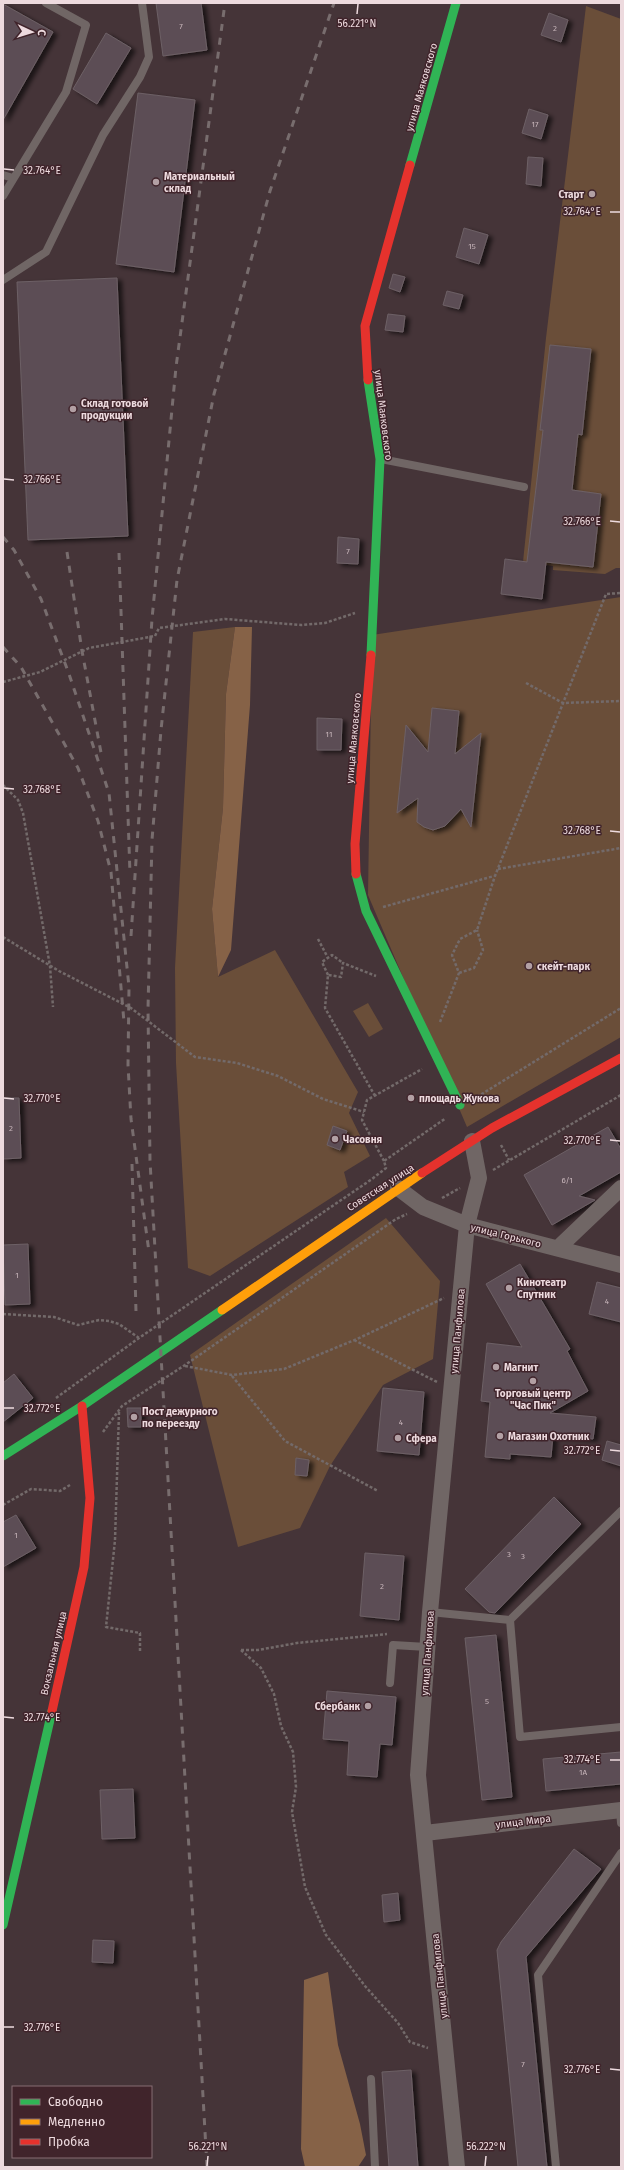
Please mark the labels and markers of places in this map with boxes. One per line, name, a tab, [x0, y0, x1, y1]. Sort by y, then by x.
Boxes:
place label: Материальный склад	[164, 171, 235, 195]
marker: Материальный склад	[151, 177, 161, 187]
place label: Старт	[558, 189, 584, 201]
marker: Старт	[587, 189, 597, 199]
place label: Склад готовой продукции	[81, 398, 149, 422]
marker: Склад готовой продукции	[68, 404, 78, 414]
marker: скейт-парк	[524, 961, 534, 971]
place label: скейт-парк	[537, 961, 590, 973]
marker: площадь Жукова	[406, 1093, 416, 1103]
place label: площадь Жукова	[419, 1093, 500, 1105]
marker: Часовня	[330, 1134, 340, 1144]
place label: Часовня	[343, 1134, 382, 1146]
place label: Кинотеатр Спутник	[517, 1277, 566, 1301]
marker: Кинотеатр Спутник	[504, 1283, 514, 1293]
marker: Магнит	[491, 1362, 501, 1372]
place label: Магнит	[504, 1362, 538, 1374]
marker: Торговый центр "Час Пик"	[528, 1376, 538, 1386]
place label: Торговый центр "Час Пик"	[495, 1388, 571, 1412]
place label: Пост дежурного по переезду	[142, 1406, 218, 1430]
marker: Пост дежурного по переезду	[129, 1412, 139, 1422]
marker: Магазин Охотник	[495, 1431, 505, 1441]
place label: Магазин Охотник	[508, 1431, 590, 1443]
marker: Сфера	[393, 1433, 403, 1443]
place label: Сфера	[406, 1433, 437, 1445]
place label: Сбербанк	[315, 1701, 361, 1713]
marker: Сбербанк	[363, 1701, 373, 1711]

